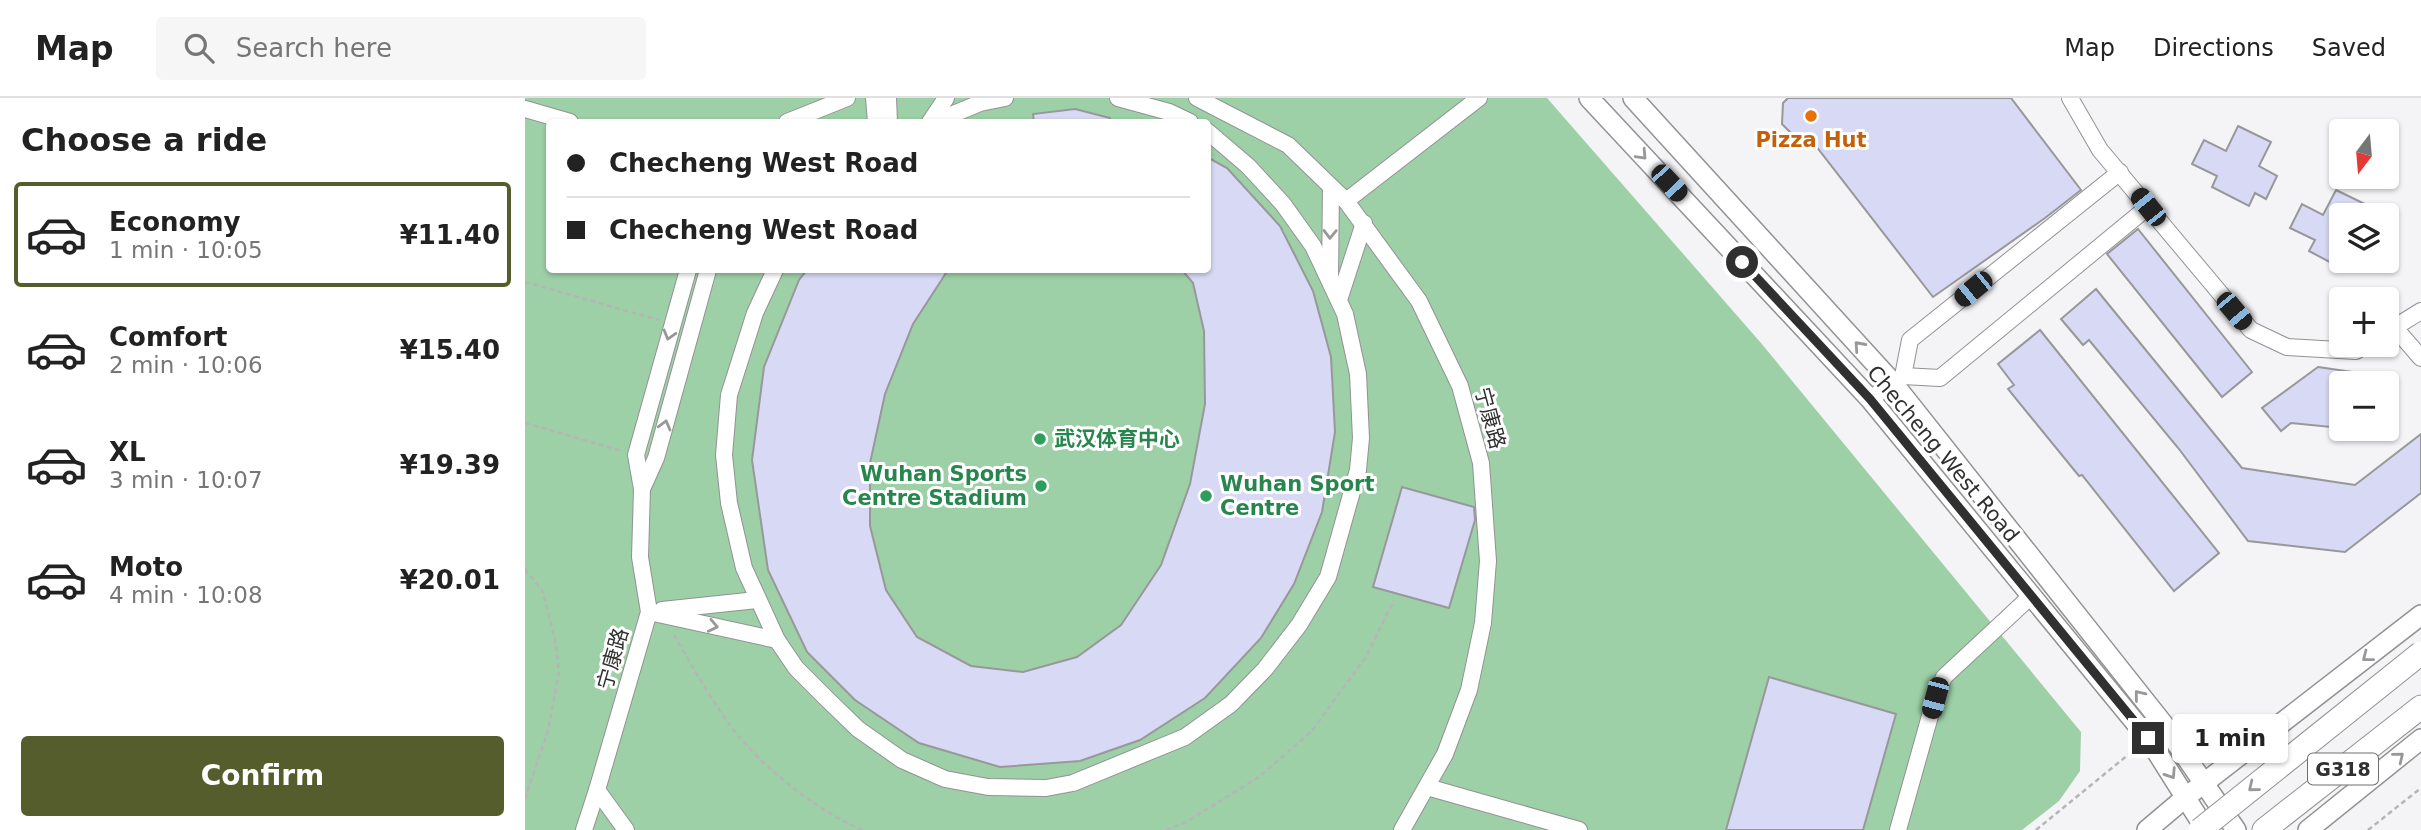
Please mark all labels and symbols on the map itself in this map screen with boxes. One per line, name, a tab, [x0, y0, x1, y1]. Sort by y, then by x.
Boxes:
marker: Pizza Hut	[1803, 108, 1819, 124]
north arrow	[2329, 119, 2399, 189]
place label: Pizza Hut	[1755, 128, 1867, 152]
one-way arrow	[1634, 147, 1647, 160]
car	[1647, 160, 1692, 206]
car	[2127, 184, 2170, 230]
one-way arrow	[1323, 229, 1338, 240]
route start	[1726, 246, 1758, 278]
car	[1951, 268, 1996, 310]
car	[2213, 288, 2256, 334]
one-way arrow	[663, 329, 678, 341]
one-way arrow	[1854, 341, 1867, 354]
street label: Checheng West Road	[1862, 361, 2024, 547]
street label: 宁康路	[1470, 384, 1510, 452]
one-way arrow	[657, 419, 671, 431]
place label: 武汉体育中心	[1054, 427, 1180, 451]
marker: 武汉体育中心	[1032, 431, 1048, 447]
place label: Wuhan Sports Centre Stadium	[842, 462, 1027, 510]
place label: Wuhan Sport Centre	[1220, 472, 1374, 520]
marker: Wuhan Sports Centre Stadium	[1033, 478, 1049, 494]
marker: Wuhan Sport Centre	[1198, 488, 1214, 504]
one-way arrow	[707, 617, 719, 632]
street label: 宁康路	[593, 625, 633, 693]
one-way arrow	[2363, 649, 2376, 661]
car	[1920, 675, 1951, 721]
one-way arrow	[2135, 690, 2147, 703]
callout: 1 min	[2173, 714, 2288, 762]
route end	[2132, 722, 2164, 754]
one-way arrow	[2392, 752, 2404, 765]
road number: G318	[2308, 754, 2378, 784]
one-way arrow	[2163, 767, 2176, 780]
one-way arrow	[2248, 779, 2261, 792]

